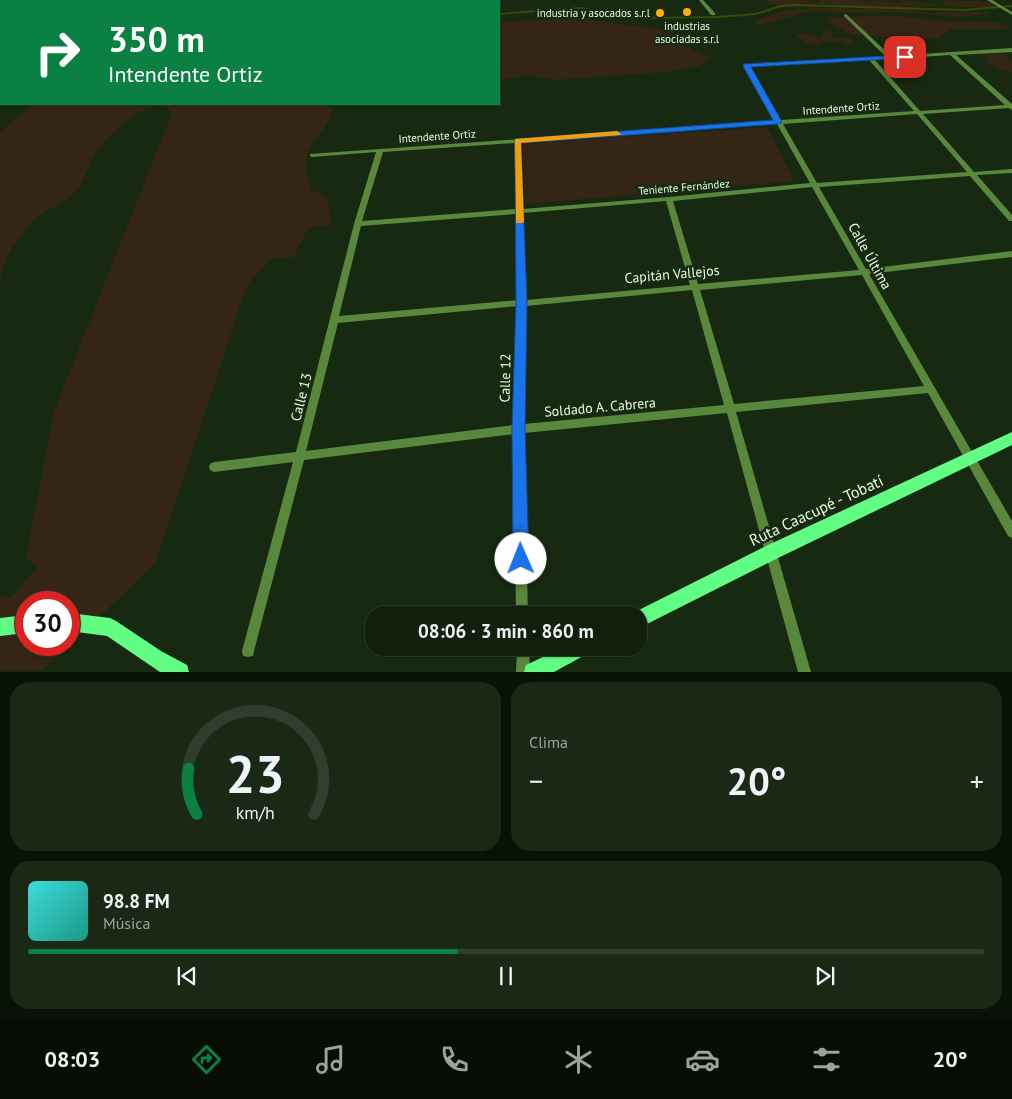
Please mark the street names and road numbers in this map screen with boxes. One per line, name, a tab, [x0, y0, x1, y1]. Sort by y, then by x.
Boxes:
street label: Intendente Ortiz	[802, 98, 880, 118]
street label: Intendente Ortiz	[398, 126, 476, 146]
street label: Teniente Fernández	[638, 176, 730, 198]
street label: Calle Última	[844, 219, 896, 293]
street label: Capitán Vallejos	[624, 261, 720, 287]
street label: Calle 12	[496, 353, 514, 403]
street label: Calle 13	[286, 371, 316, 423]
street label: Soldado A. Cabrera	[543, 393, 657, 421]
street label: Ruta Caacupé - Tobatí	[746, 470, 886, 550]

